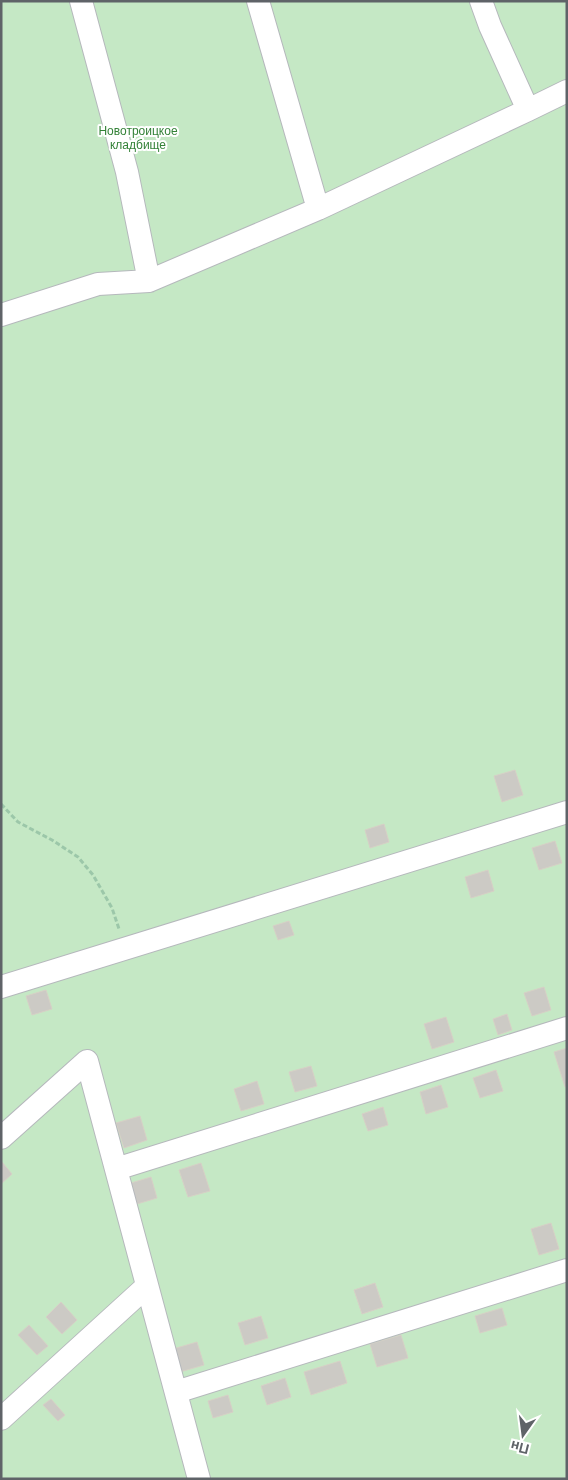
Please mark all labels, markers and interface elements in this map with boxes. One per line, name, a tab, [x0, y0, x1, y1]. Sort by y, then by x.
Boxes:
park label: Новотроицкое кладбище	[98, 124, 178, 152]
north arrow	[498, 1410, 548, 1460]
text: Пн	[509, 1438, 531, 1458]

